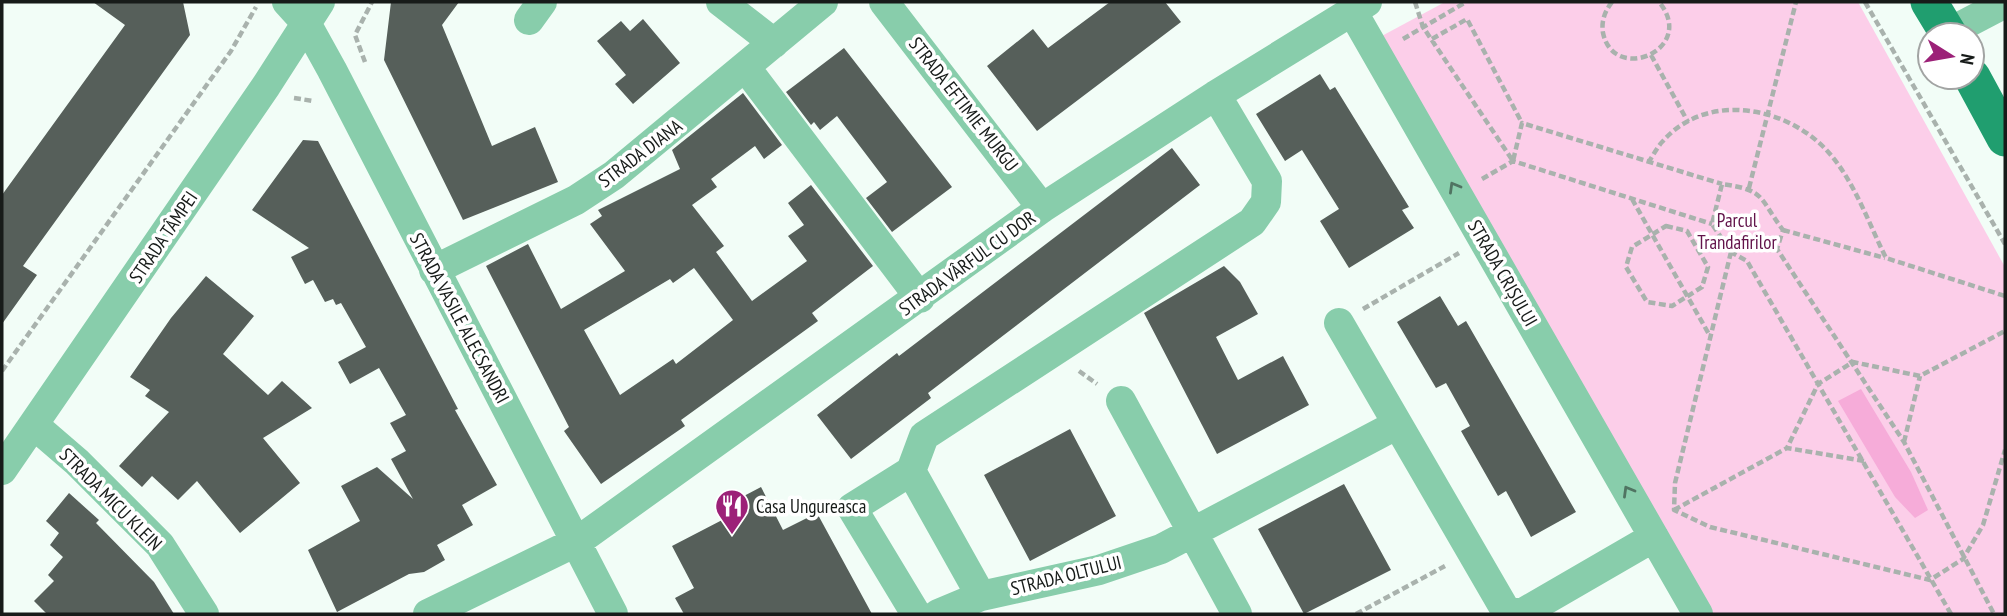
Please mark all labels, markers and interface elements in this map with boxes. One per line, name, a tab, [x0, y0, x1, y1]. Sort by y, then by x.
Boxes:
north arrow	[1916, 21, 1986, 91]
street label: STRADA EFTIMIE MURGU	[904, 32, 1024, 176]
text: N	[1955, 52, 1980, 67]
street label: STRADA DIANA	[593, 114, 687, 192]
one-way arrow	[1449, 182, 1462, 195]
street label: STRADA TÂMPEI	[124, 187, 202, 287]
street label: STRADA VÂRFUL CU DOR	[894, 205, 1040, 321]
park label: Parcul Trandafirilor	[1697, 208, 1777, 254]
street label: STRADA CRIȘULUI	[1463, 216, 1543, 330]
street label: STRADA VASILE ALECSANDRI	[405, 229, 515, 407]
street label: STRADA MICU KLEIN	[55, 443, 167, 555]
one-way arrow	[1623, 486, 1636, 498]
restaurant icon: Casa Ungureasca	[713, 487, 751, 536]
place label: Casa Ungureasca	[756, 494, 866, 518]
street label: STRADA OLTULUI	[1008, 550, 1124, 600]

